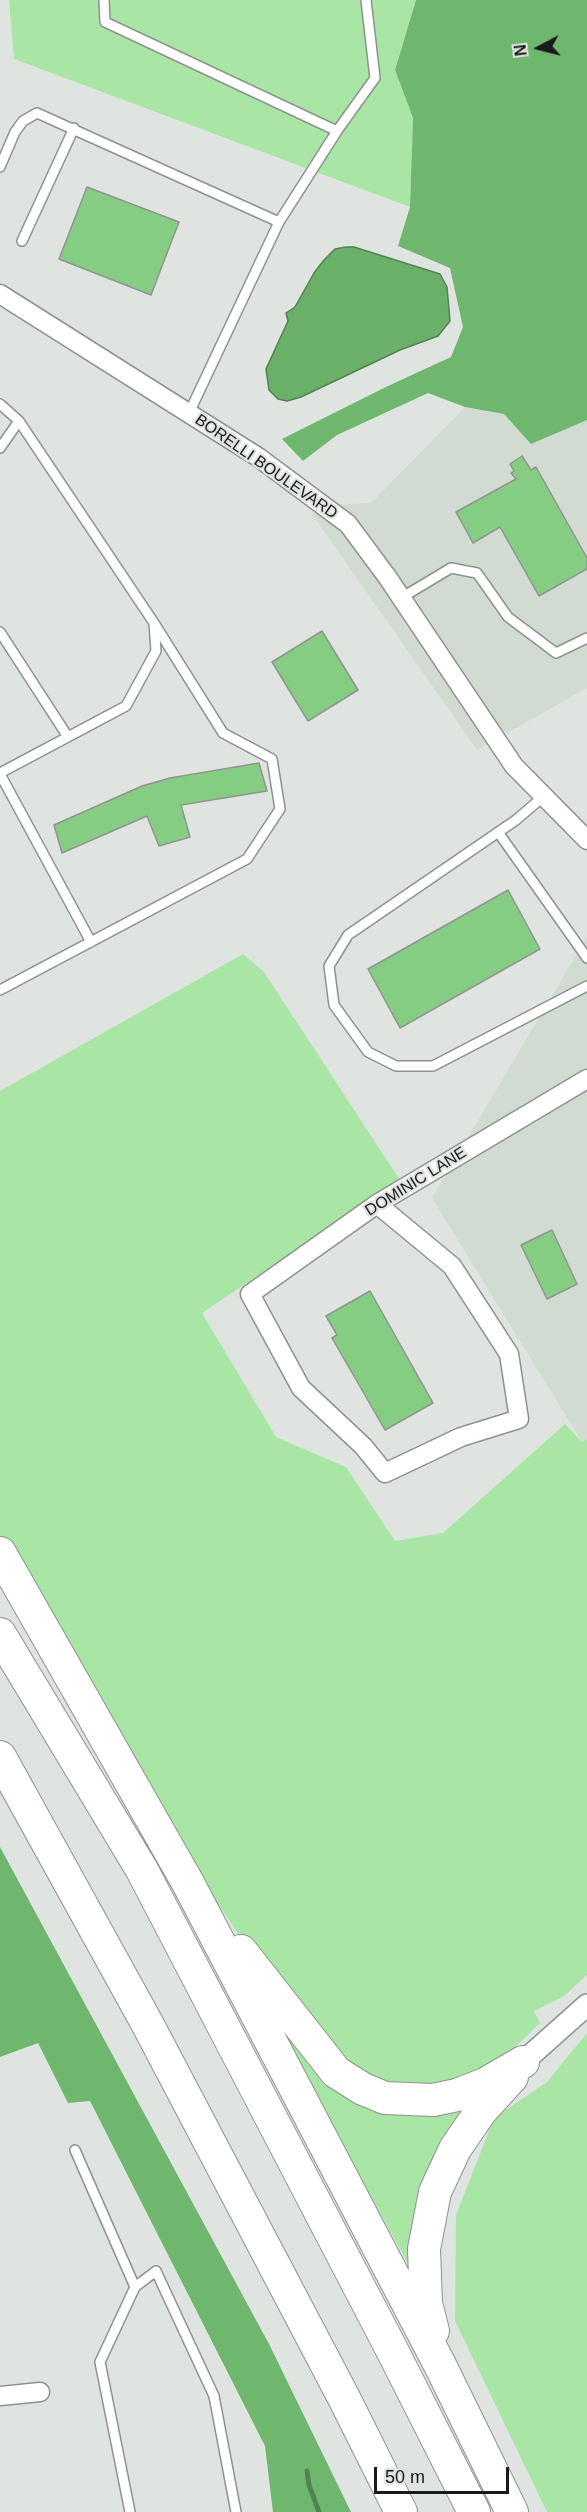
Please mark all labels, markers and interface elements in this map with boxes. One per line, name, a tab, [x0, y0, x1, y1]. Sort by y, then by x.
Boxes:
north arrow	[509, 18, 569, 78]
text: N	[511, 43, 530, 57]
street label: BORELLI BOULEVARD	[191, 411, 341, 523]
street label: DOMINIC LANE	[362, 1143, 470, 1221]
scale bar	[377, 2455, 512, 2493]
text: 50 m	[385, 2467, 425, 2487]

